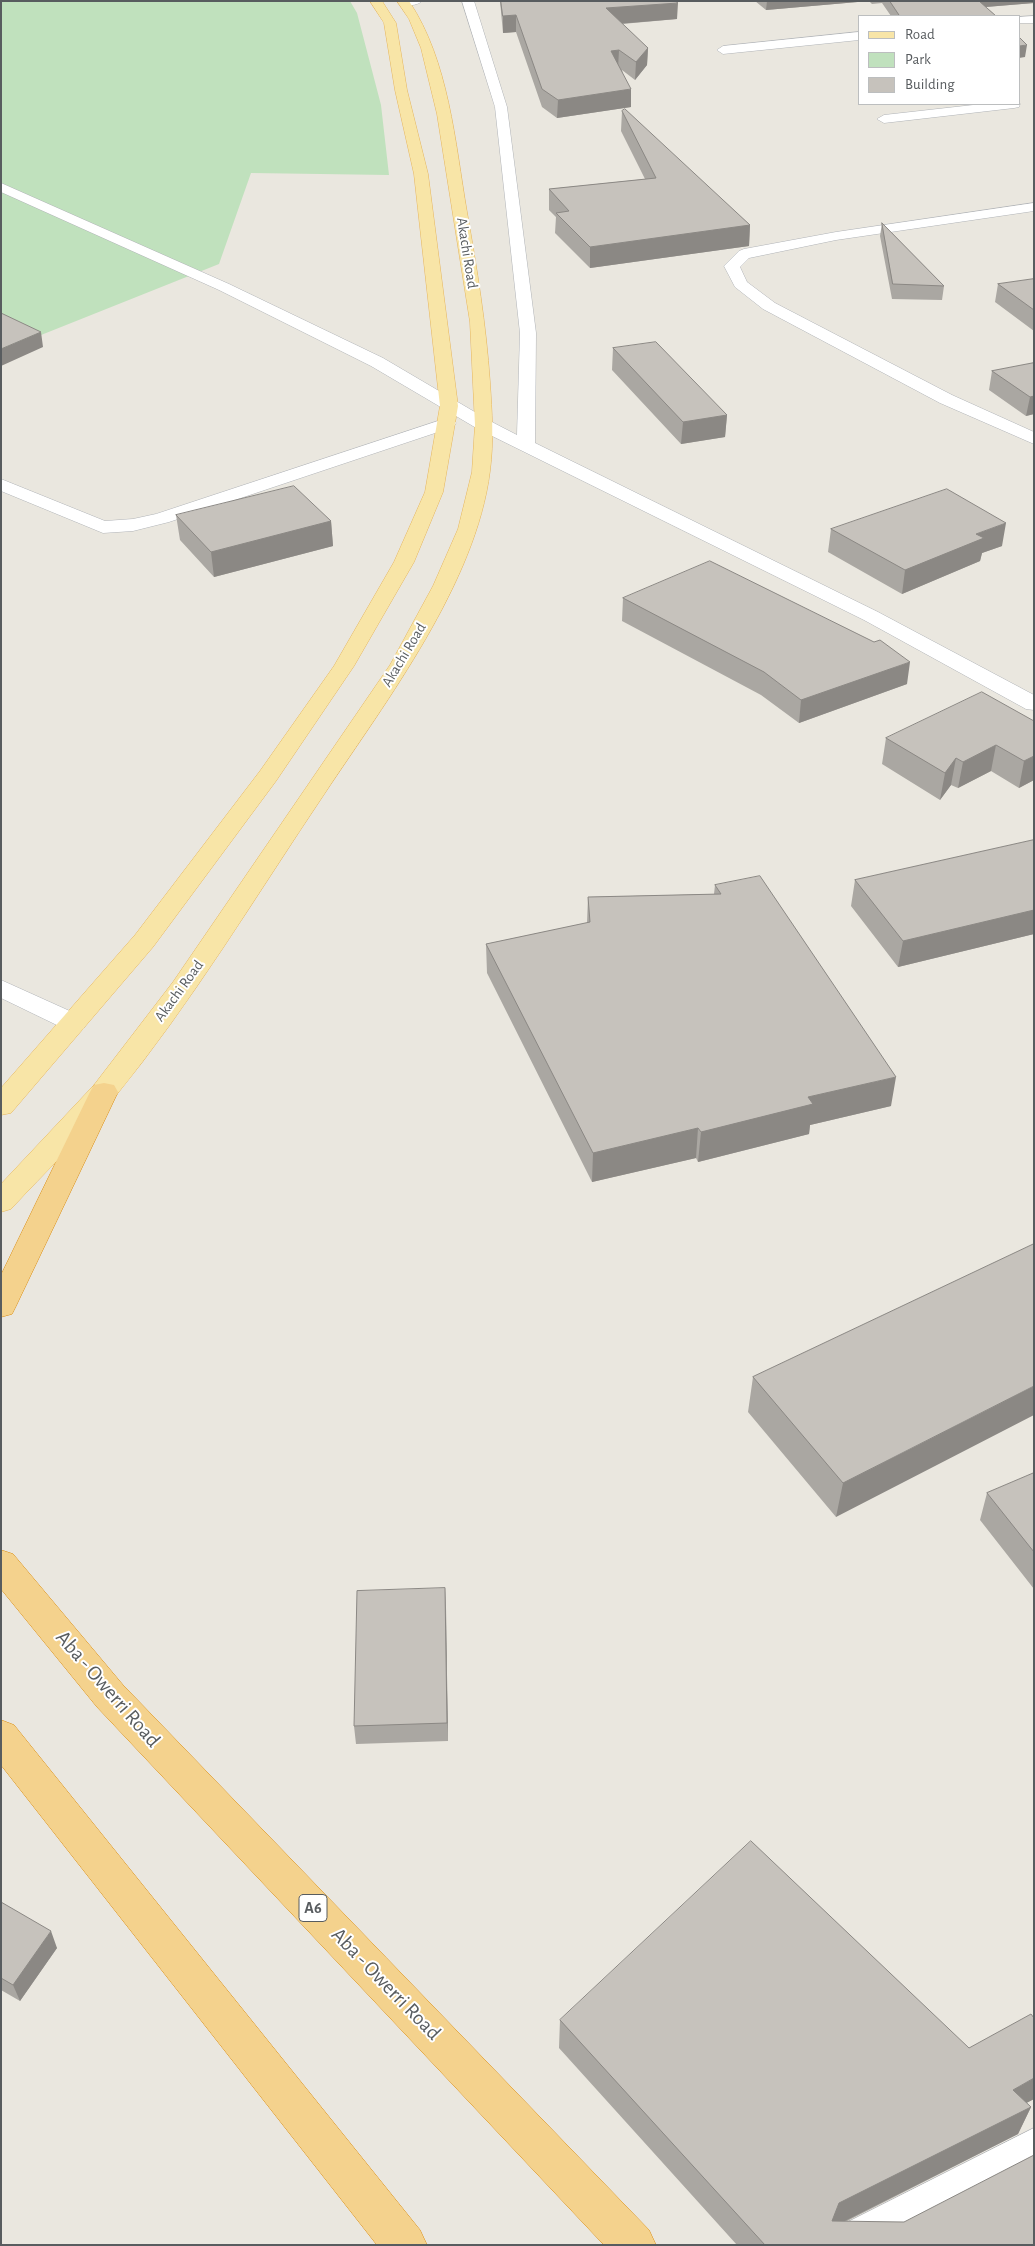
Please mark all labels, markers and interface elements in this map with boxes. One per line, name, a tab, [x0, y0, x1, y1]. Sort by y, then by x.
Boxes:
legend	[858, 15, 1020, 105]
text: Road	[905, 27, 935, 42]
text: Park	[905, 52, 931, 67]
text: Building	[905, 77, 955, 92]
street label: Akachi Road	[453, 216, 481, 290]
street label: Akachi Road	[378, 620, 430, 690]
street label: Akachi Road	[151, 957, 207, 1025]
street label: Aba - Owerri Road	[50, 1625, 166, 1753]
road number: A6	[299, 1895, 327, 1922]
street label: Aba - Owerri Road	[326, 1922, 446, 2046]

